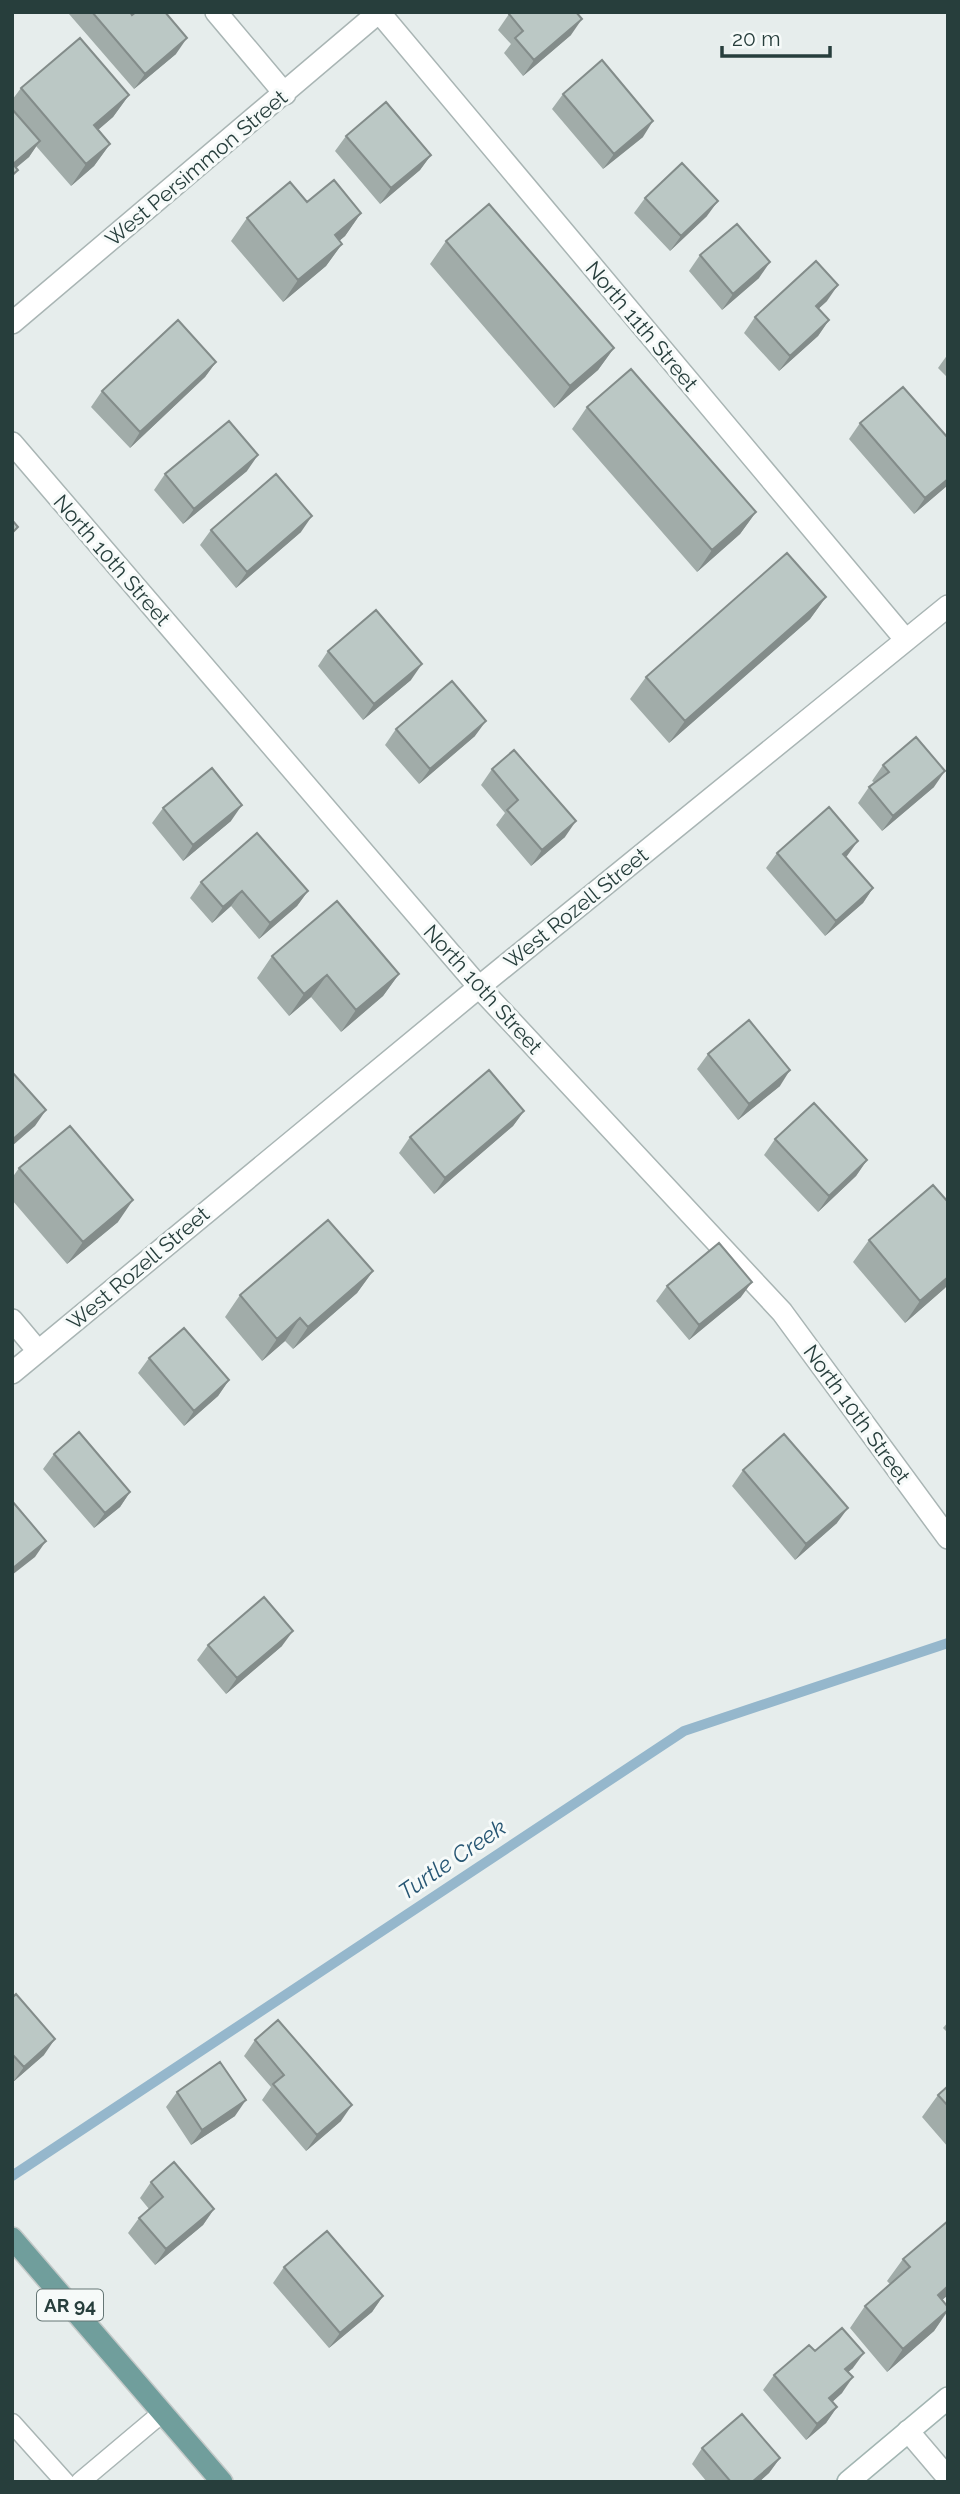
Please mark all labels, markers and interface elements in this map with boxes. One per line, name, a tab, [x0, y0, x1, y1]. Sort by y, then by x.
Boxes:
scale bar	[722, 14, 830, 58]
text: 20 m	[732, 26, 780, 51]
street label: West Persimmon Street	[100, 85, 292, 251]
street label: North 11th Street	[581, 256, 703, 396]
street label: North 10th Street	[48, 489, 176, 631]
street label: West Rozell Street	[499, 842, 653, 974]
street label: North 10th Street	[418, 919, 548, 1059]
street label: West Rozell Street	[62, 1201, 214, 1335]
street label: North 10th Street	[798, 1340, 916, 1488]
water label: Turtle Creek	[393, 1813, 511, 1905]
road number: AR 94	[37, 2290, 103, 2320]

